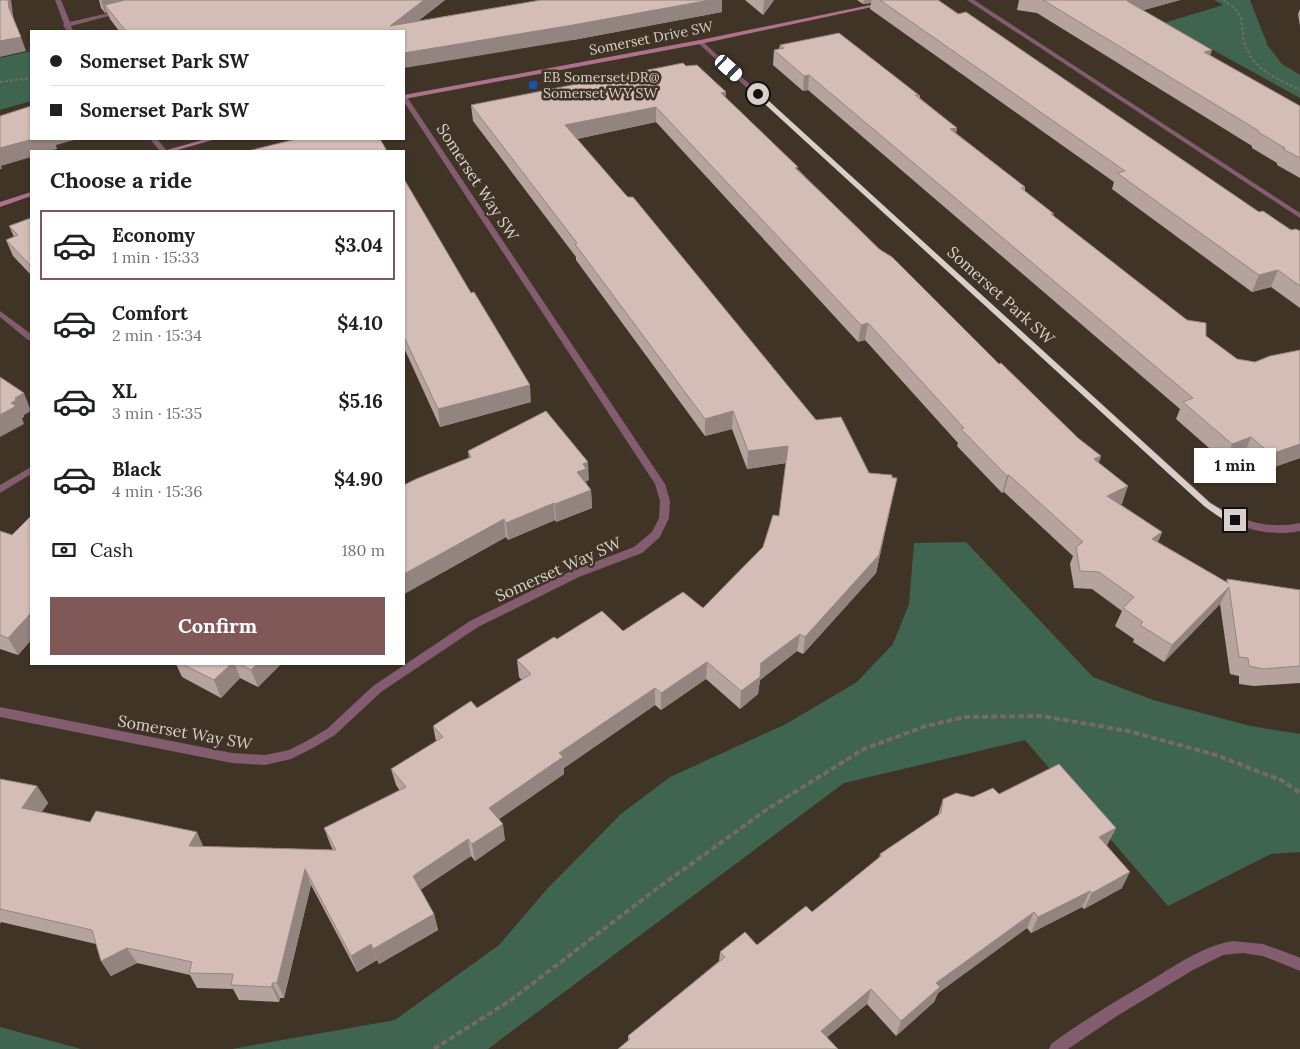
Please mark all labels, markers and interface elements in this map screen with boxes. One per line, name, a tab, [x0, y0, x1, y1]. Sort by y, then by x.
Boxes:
street label: Somerset Drive SW	[587, 17, 716, 59]
text: Somerset Park SW	[80, 49, 249, 73]
car	[712, 52, 745, 84]
place label: EB Somerset DR@ Somerset WY SW	[543, 68, 660, 102]
marker: EB Somerset DR@ Somerset WY SW	[527, 79, 539, 91]
route start	[747, 83, 769, 105]
text: Somerset Park SW	[80, 98, 249, 122]
street label: Somerset Way SW	[433, 120, 524, 245]
text: Choose a ride	[50, 166, 192, 194]
icon: car	[52, 223, 97, 268]
text: Economy	[112, 223, 195, 247]
text: $3.04	[335, 233, 383, 257]
street label: Somerset Park SW	[943, 242, 1059, 349]
text: 1 min · 15:33	[112, 247, 199, 267]
icon: car	[52, 301, 97, 346]
text: Comfort	[112, 301, 188, 325]
text: $4.10	[337, 311, 383, 335]
text: 2 min · 15:34	[112, 325, 202, 345]
icon: car	[52, 379, 97, 424]
text: XL	[112, 379, 137, 403]
text: $5.16	[339, 389, 383, 413]
text: 3 min · 15:35	[112, 403, 202, 423]
callout: 1 min	[1194, 448, 1276, 482]
text: 1 min	[1215, 455, 1255, 475]
icon: car	[52, 457, 97, 502]
text: Black	[112, 457, 161, 481]
text: $4.90	[334, 467, 383, 491]
text: 4 min · 15:36	[112, 481, 203, 501]
route end	[1224, 509, 1246, 531]
street label: Somerset Way SW	[492, 532, 625, 606]
icon: cash	[50, 536, 78, 564]
text: Cash	[90, 538, 133, 562]
text: 180 m	[342, 540, 385, 560]
button: Confirm	[50, 597, 385, 655]
street label: Somerset Way SW	[116, 710, 255, 754]

